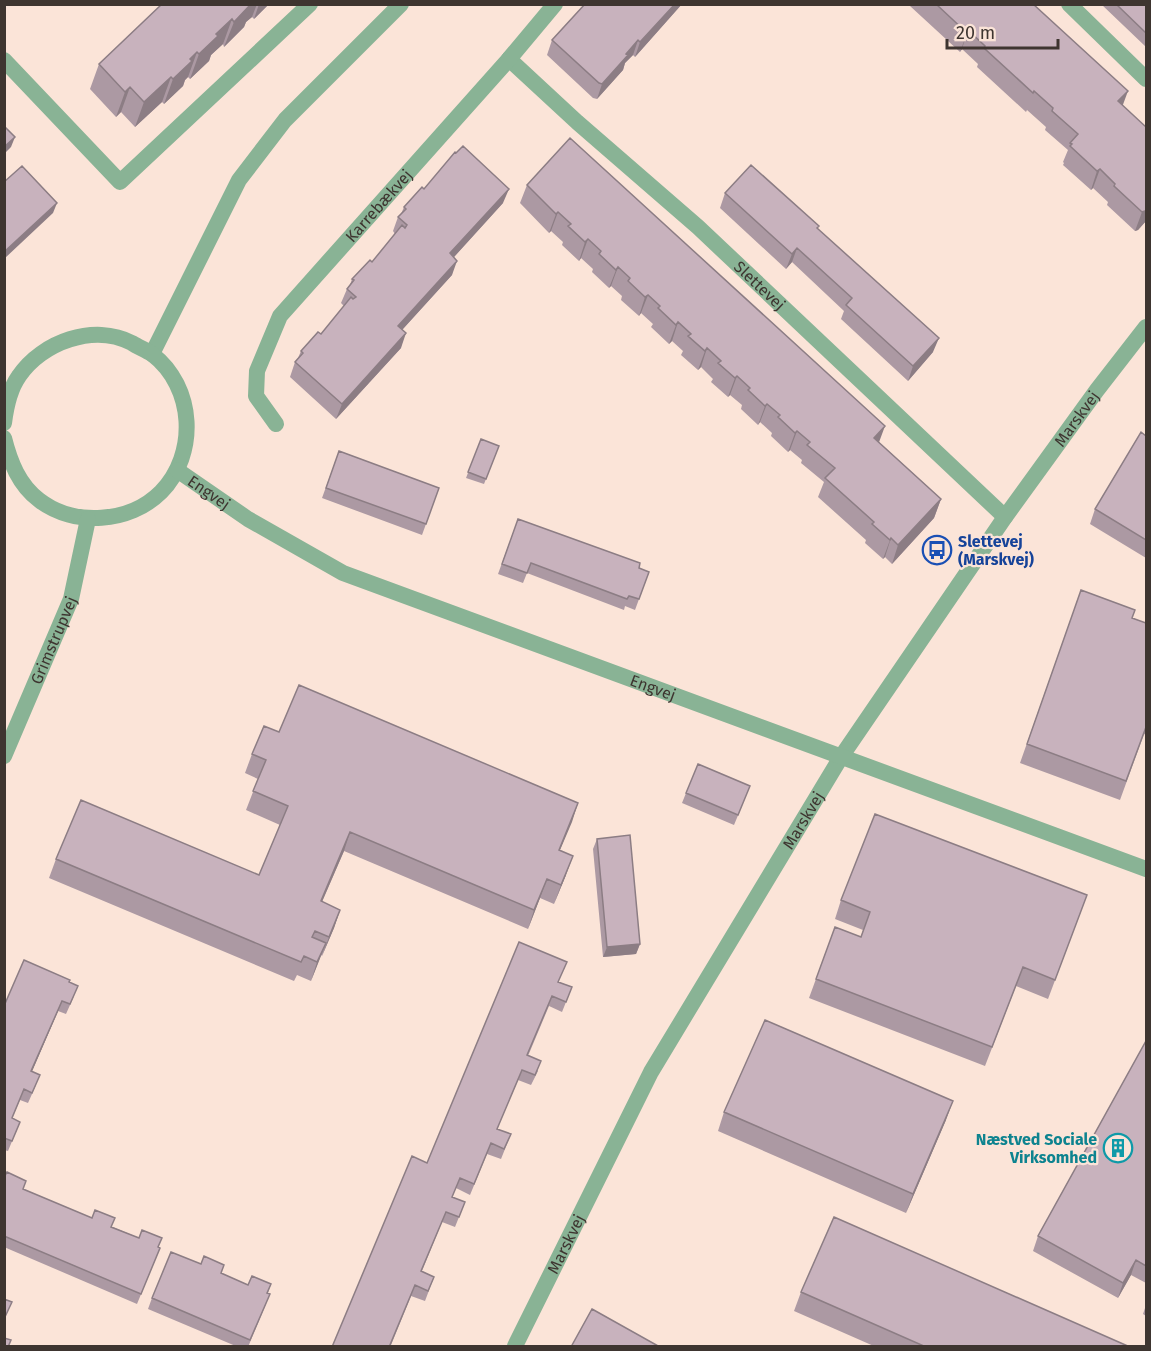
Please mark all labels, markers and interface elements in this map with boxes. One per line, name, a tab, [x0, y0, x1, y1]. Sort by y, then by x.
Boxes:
scale bar	[947, 12, 1058, 50]
text: 20 m	[956, 22, 995, 44]
street label: Karrebækvej	[341, 166, 416, 246]
street label: Slettevej	[730, 257, 789, 314]
street label: Marskvej	[1050, 387, 1103, 450]
street label: Engvej	[184, 471, 234, 514]
place label: Slettevej (Marskvej)	[958, 532, 1034, 569]
bus stop icon: Slettevej (Marskvej)	[921, 534, 953, 566]
street label: Grimstrupvej	[27, 593, 81, 687]
street label: Engvej	[627, 671, 678, 705]
street label: Marskvej	[779, 788, 828, 853]
place label: Næstved Sociale Virksomhed	[976, 1130, 1097, 1167]
building icon: Næstved Sociale Virksomhed	[1102, 1132, 1134, 1164]
street label: Marskvej	[543, 1211, 589, 1277]

